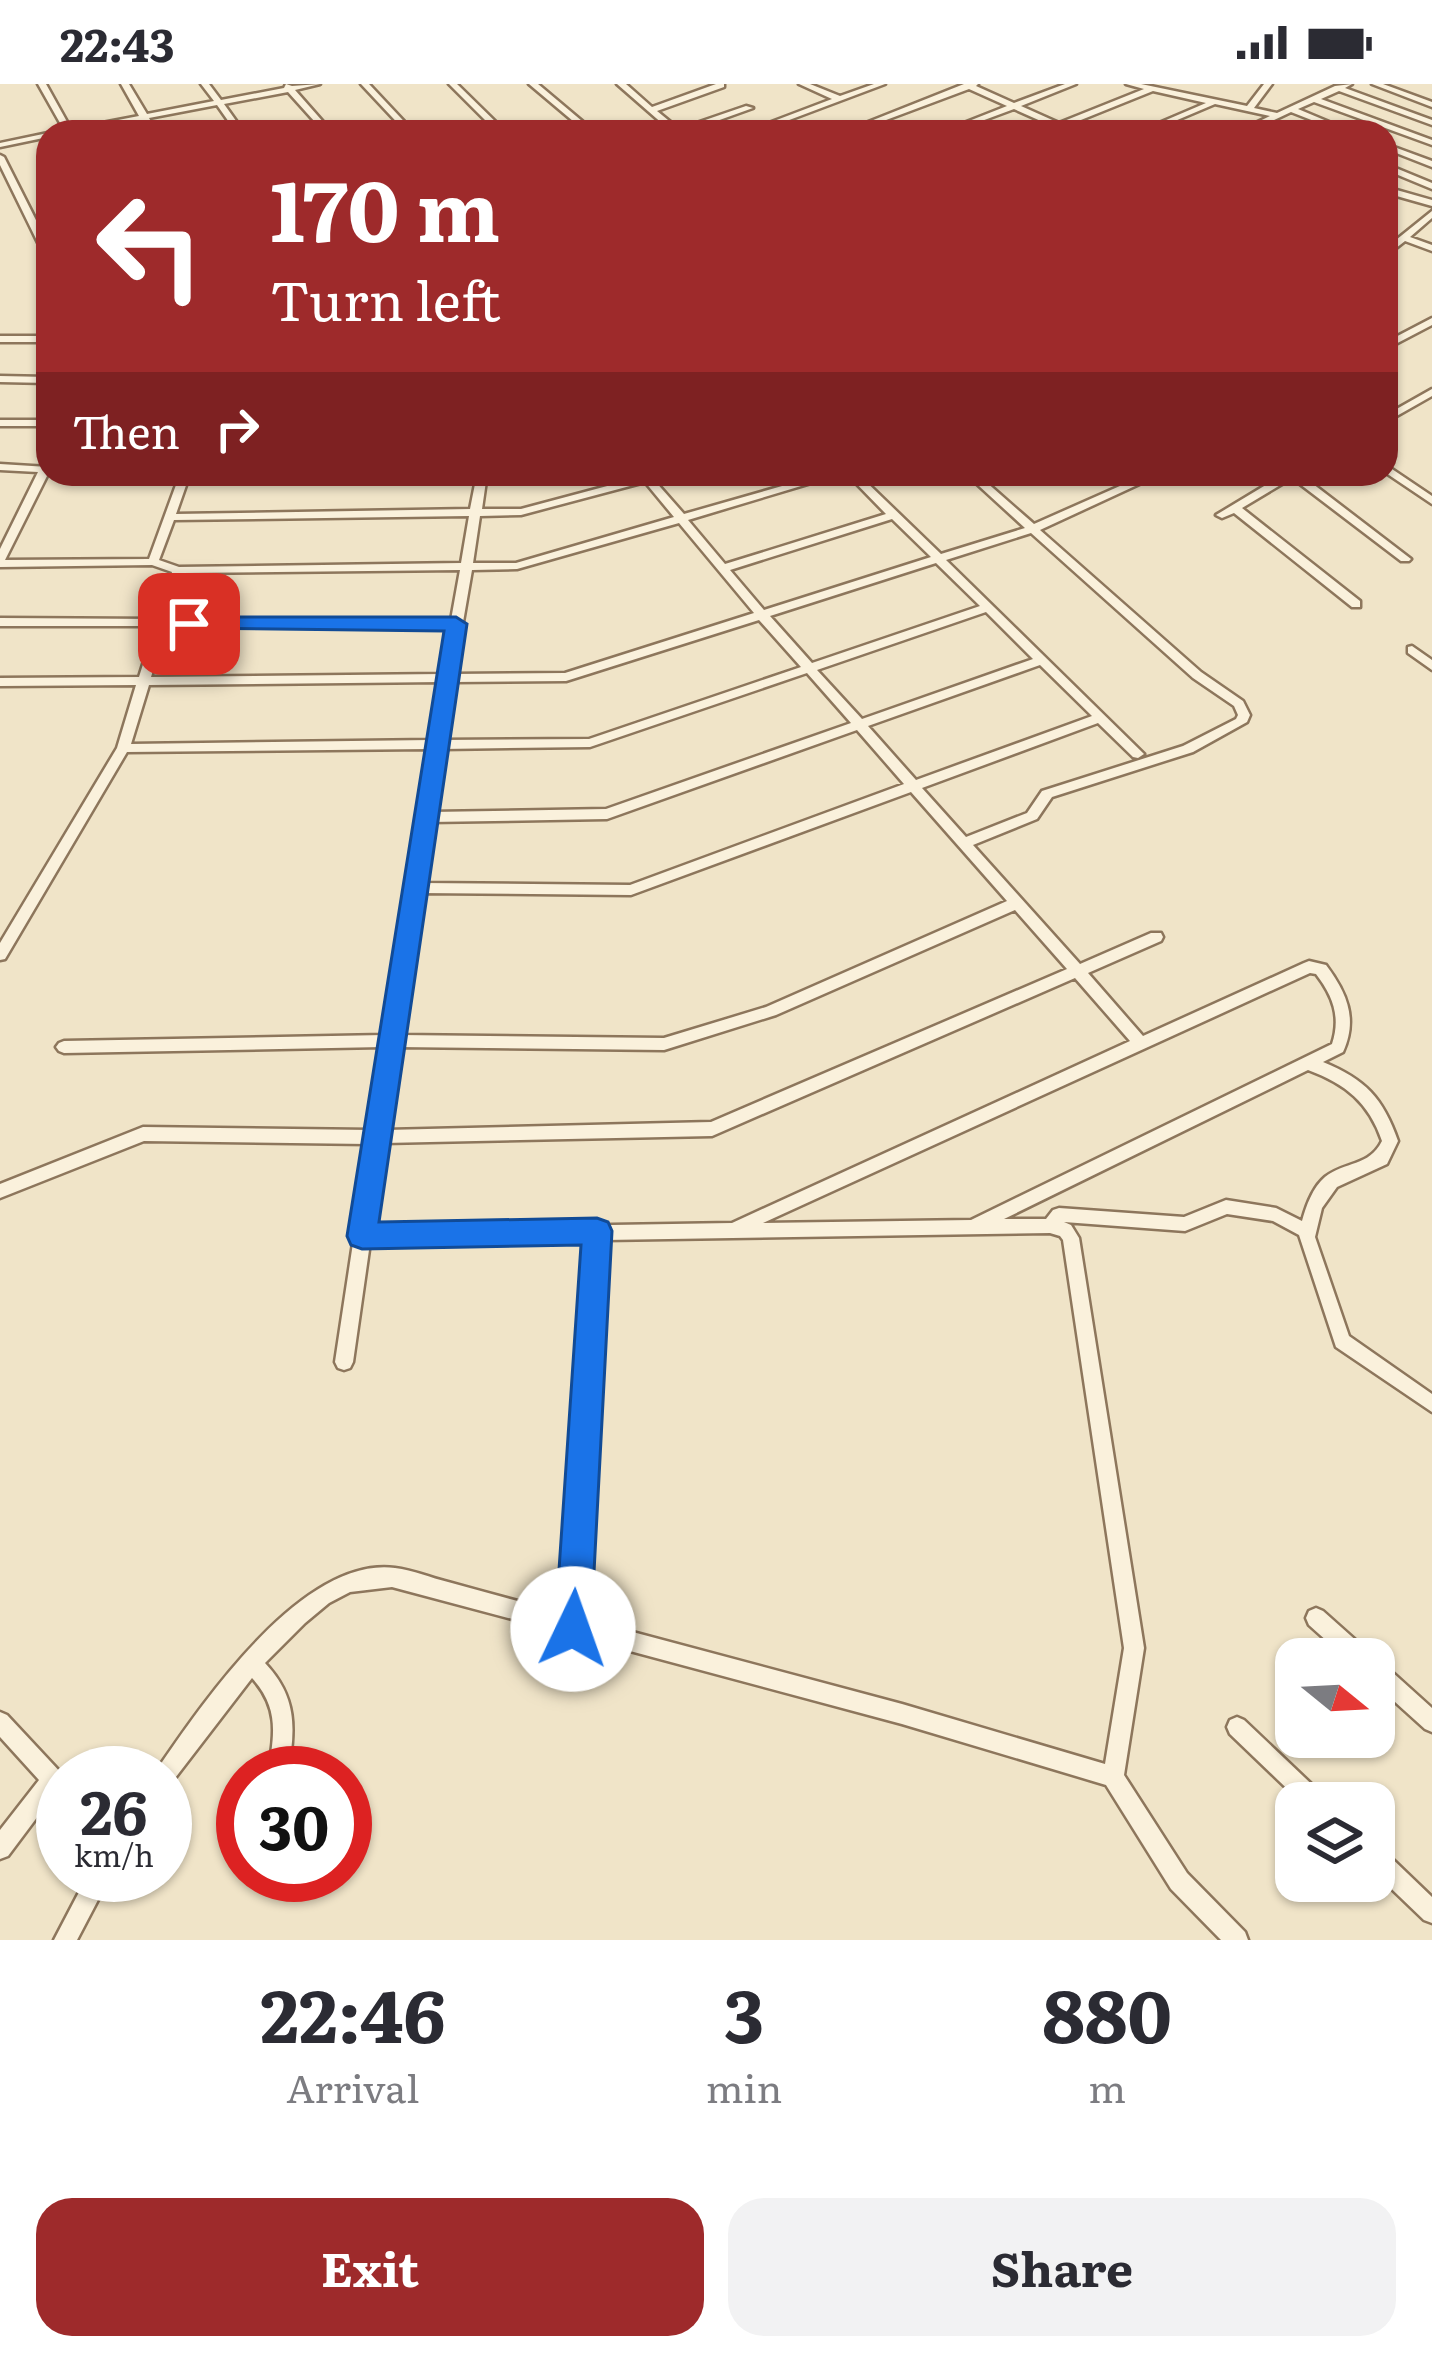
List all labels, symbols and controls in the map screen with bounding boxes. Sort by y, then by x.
text: 22:43 [60,9,175,76]
text: 170 m [270,143,500,268]
icon: left [72,168,228,324]
text: Turn left [270,257,501,338]
text: Then [72,396,180,463]
icon: right [204,396,270,462]
pin [138,573,240,675]
icon: arrive [156,591,222,657]
position arrow [510,1566,636,1692]
north arrow [1275,1638,1395,1758]
map controls [1275,1638,1395,1902]
speed limit sign: 30 [216,1746,372,1902]
text: 26 [80,1764,148,1853]
button: layers [1275,1782,1395,1902]
text: km/h [74,1832,154,1876]
text: 22:46 [260,1958,445,2065]
text: 3 [724,1958,764,2065]
text: 880 [1043,1958,1172,2065]
text: Arrival [286,2057,419,2115]
text: min [706,2057,782,2115]
text: m [1088,2057,1126,2115]
button: Exit [36,2198,704,2336]
button: Share [728,2198,1396,2336]

